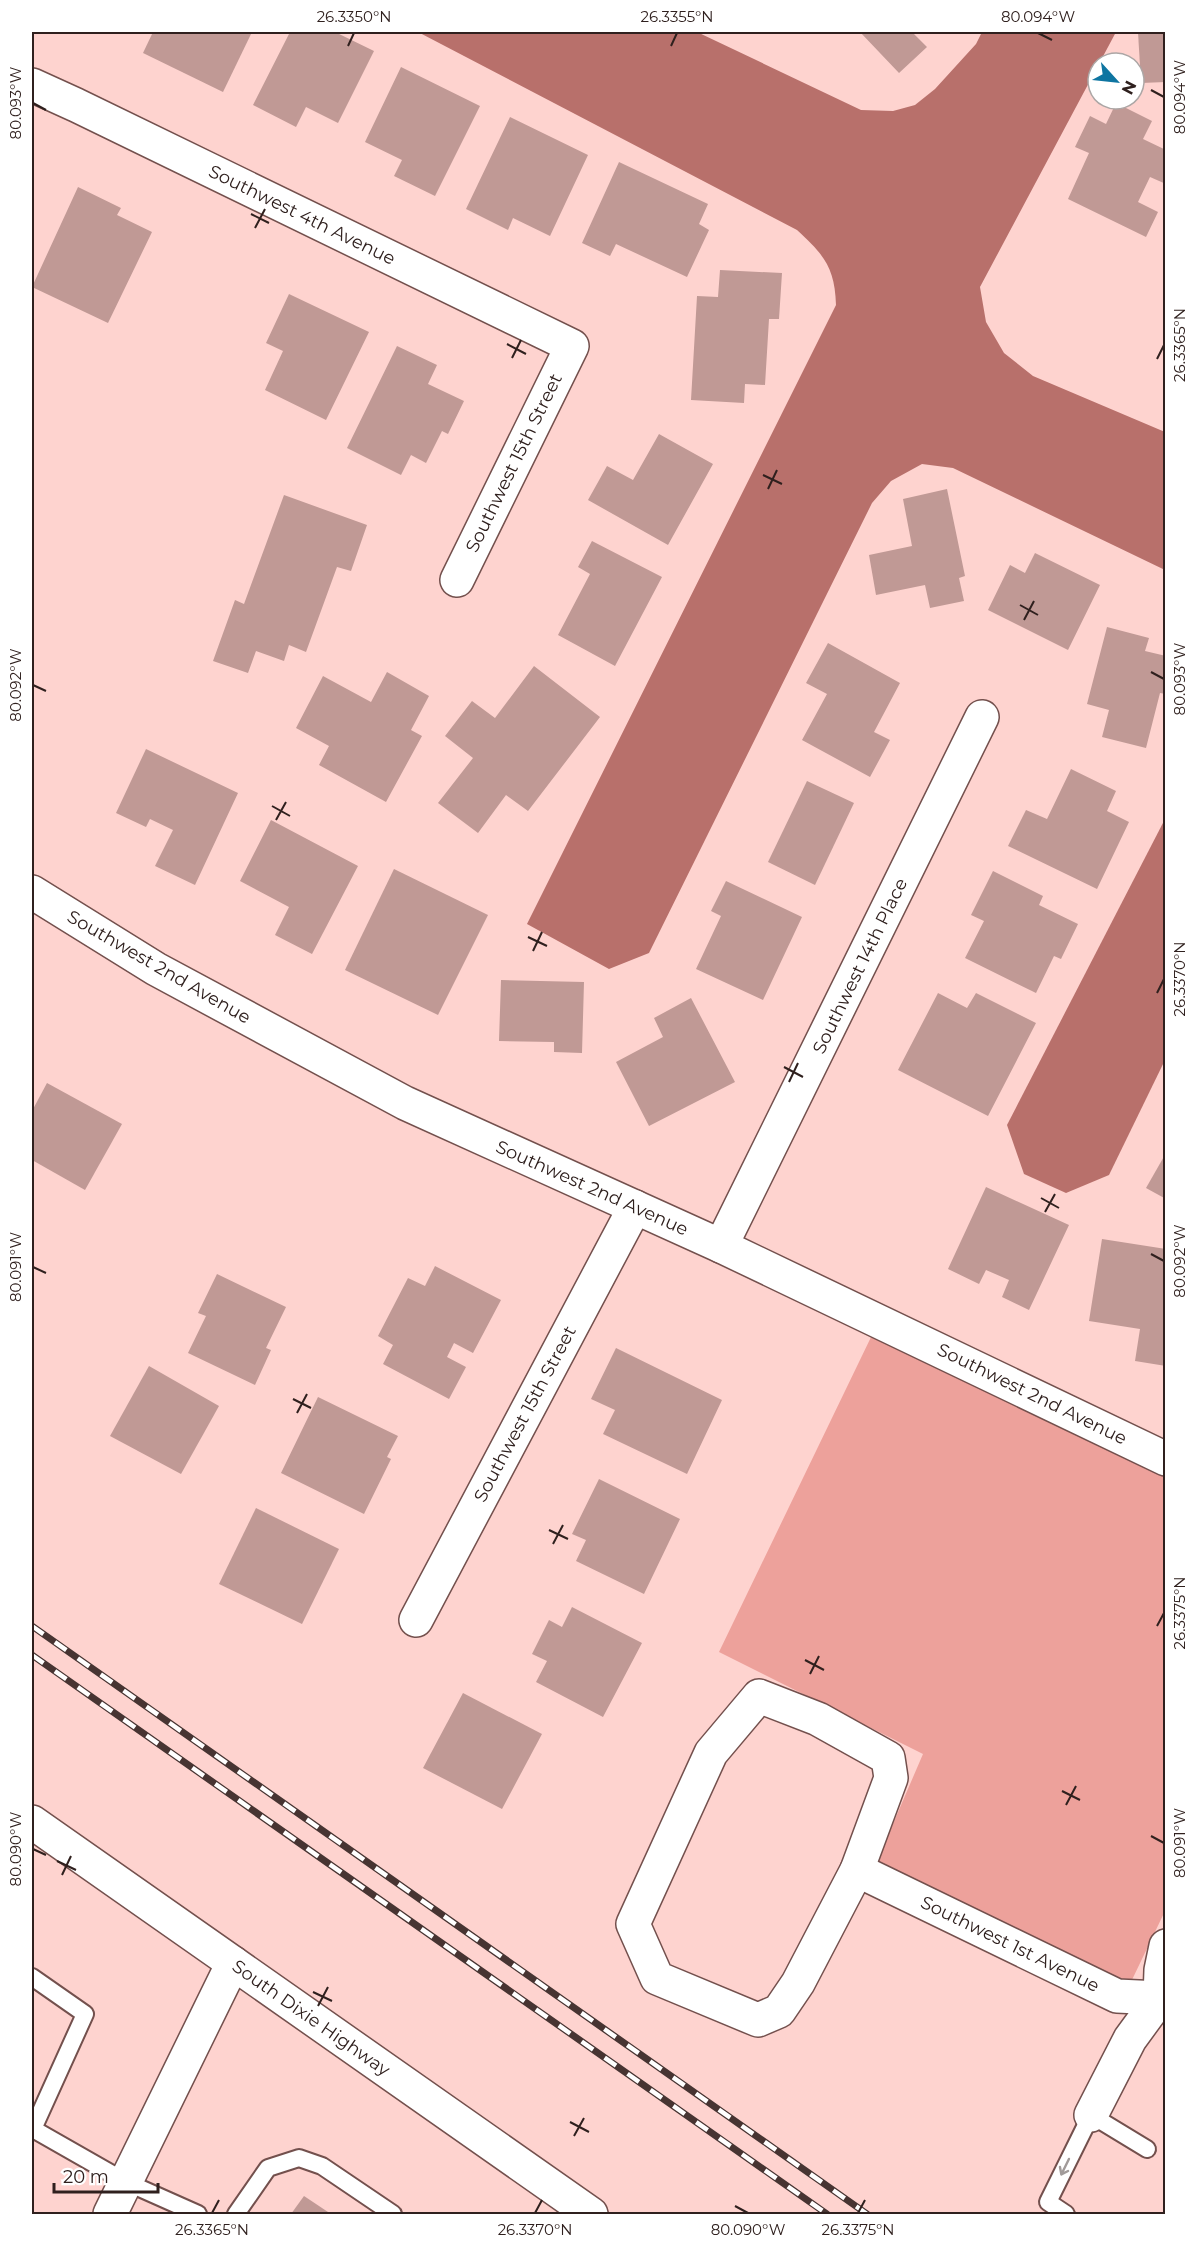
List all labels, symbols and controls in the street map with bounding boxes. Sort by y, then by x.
text: 26.3350°N [317,7,391,26]
text: 26.3355°N [641,7,713,26]
text: 80.094°W [1001,7,1075,26]
north arrow [1086,51,1146,111]
text: 80.094°W [1170,60,1189,134]
text: 80.093°W [6,66,25,139]
text: N [1118,78,1140,98]
street label: Southwest 4th Avenue [205,160,399,270]
text: 26.3365°N [1170,308,1189,382]
street label: Southwest 15th Street [461,370,567,556]
text: 80.093°W [1170,642,1189,715]
text: 80.092°W [6,648,25,722]
street label: Southwest 14th Place [808,874,912,1057]
street label: Southwest 2nd Avenue [63,905,255,1029]
text: 26.3370°N [1170,942,1189,1016]
street label: Southwest 2nd Avenue [492,1136,692,1240]
text: 80.092°W [1170,1224,1189,1298]
text: 80.091°W [6,1232,25,1302]
street label: Southwest 15th Street [469,1322,581,1506]
street label: Southwest 2nd Avenue [934,1338,1131,1450]
text: 26.3375°N [1170,1576,1189,1650]
text: 80.091°W [1170,1808,1189,1878]
text: 80.090°W [6,1811,25,1886]
street label: Southwest 1st Avenue [917,1891,1103,1997]
street label: South Dixie Highway [228,1955,394,2081]
scale bar [54,2156,158,2194]
one-way arrow [1059,2158,1070,2176]
text: 20 m [63,2166,109,2188]
text: 26.3365°N [175,2220,249,2239]
text: 26.3370°N [498,2220,572,2239]
text: 80.090°W [711,2220,786,2239]
text: 26.3375°N [821,2220,895,2239]

